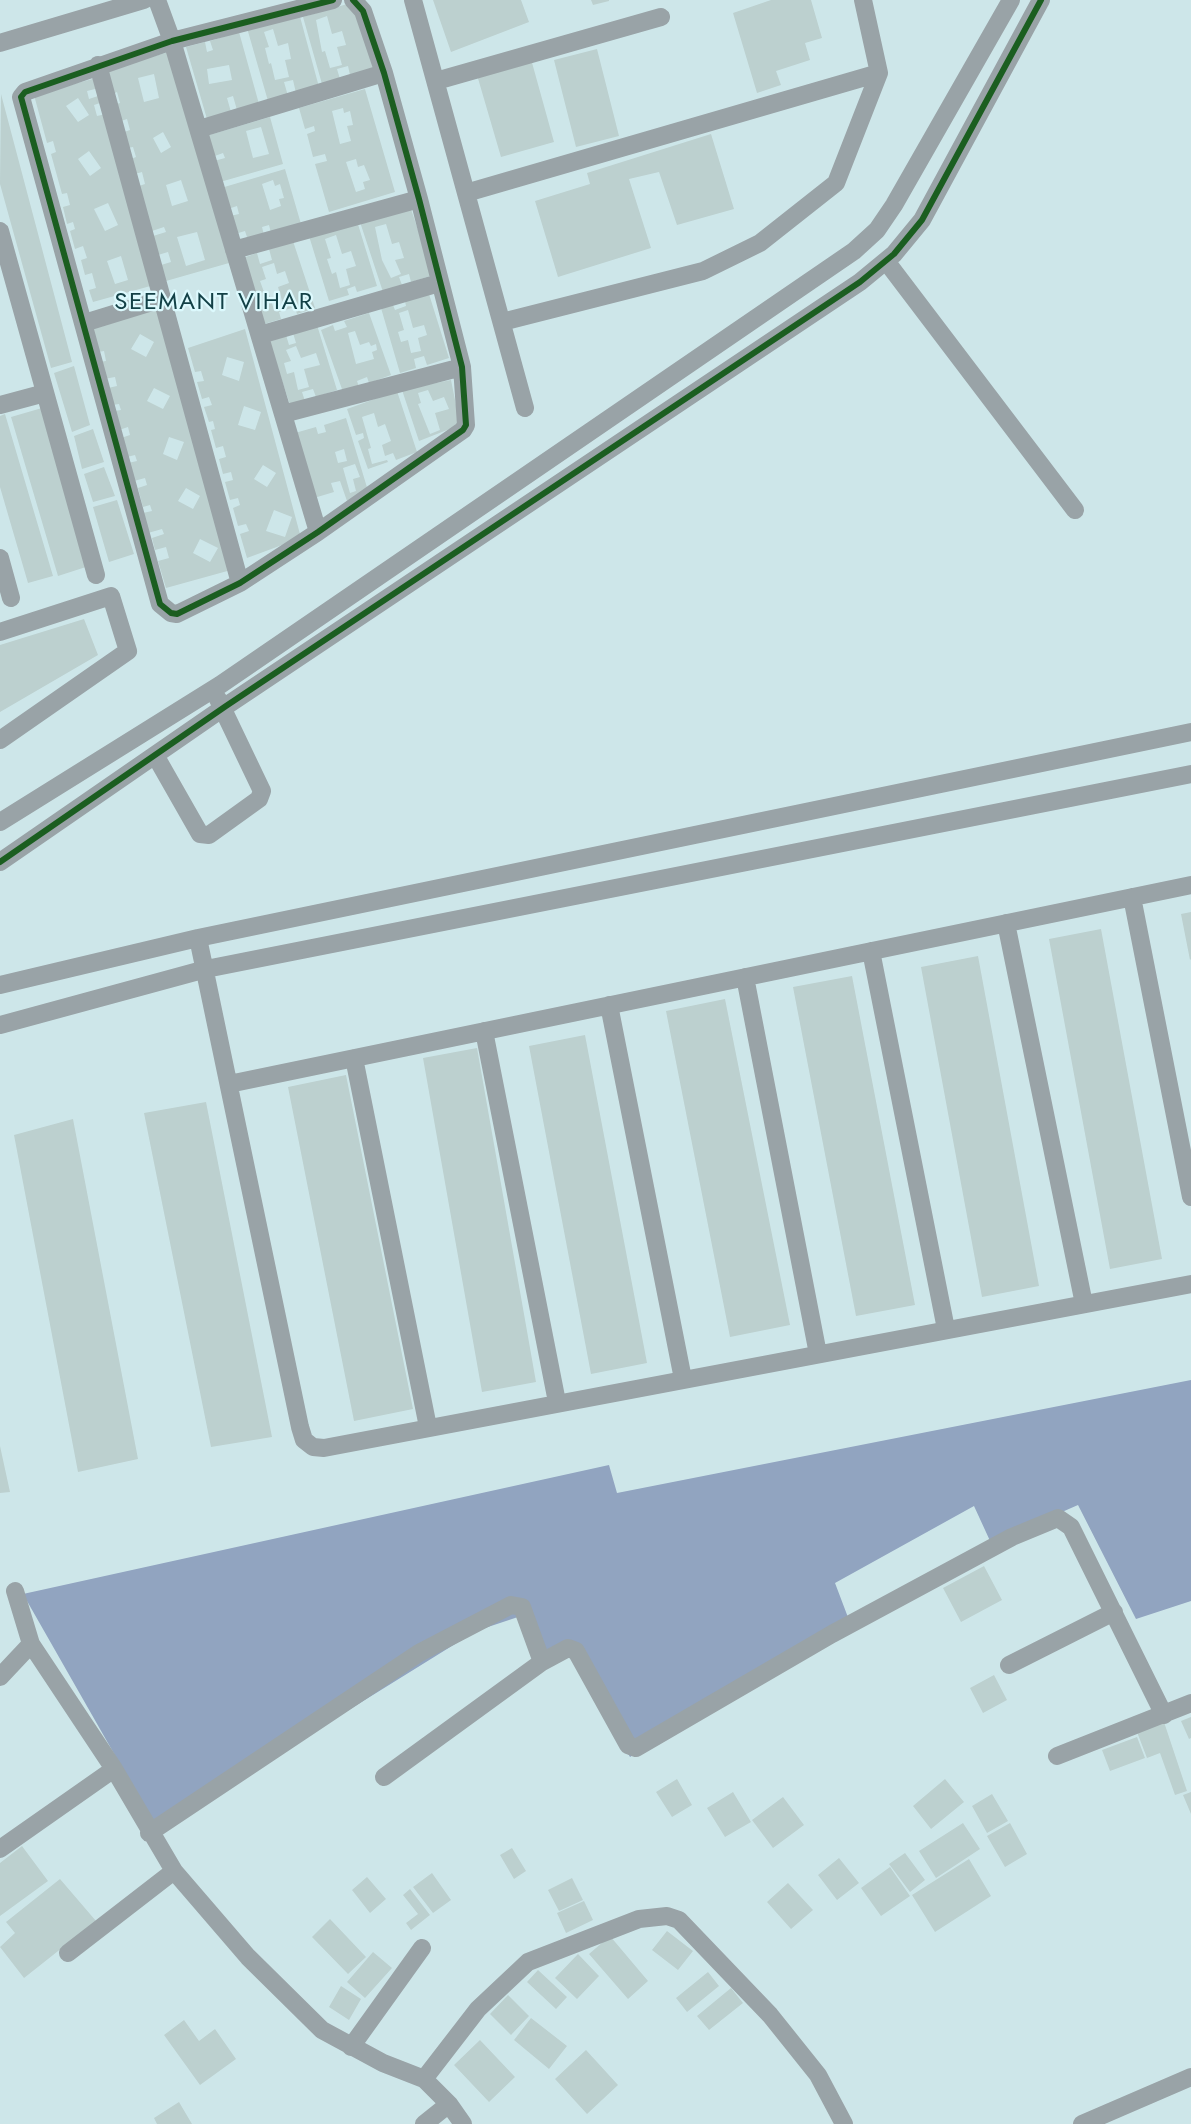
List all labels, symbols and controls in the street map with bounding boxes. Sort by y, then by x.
district label: SEEMANT VIHAR [114,289,314,317]

